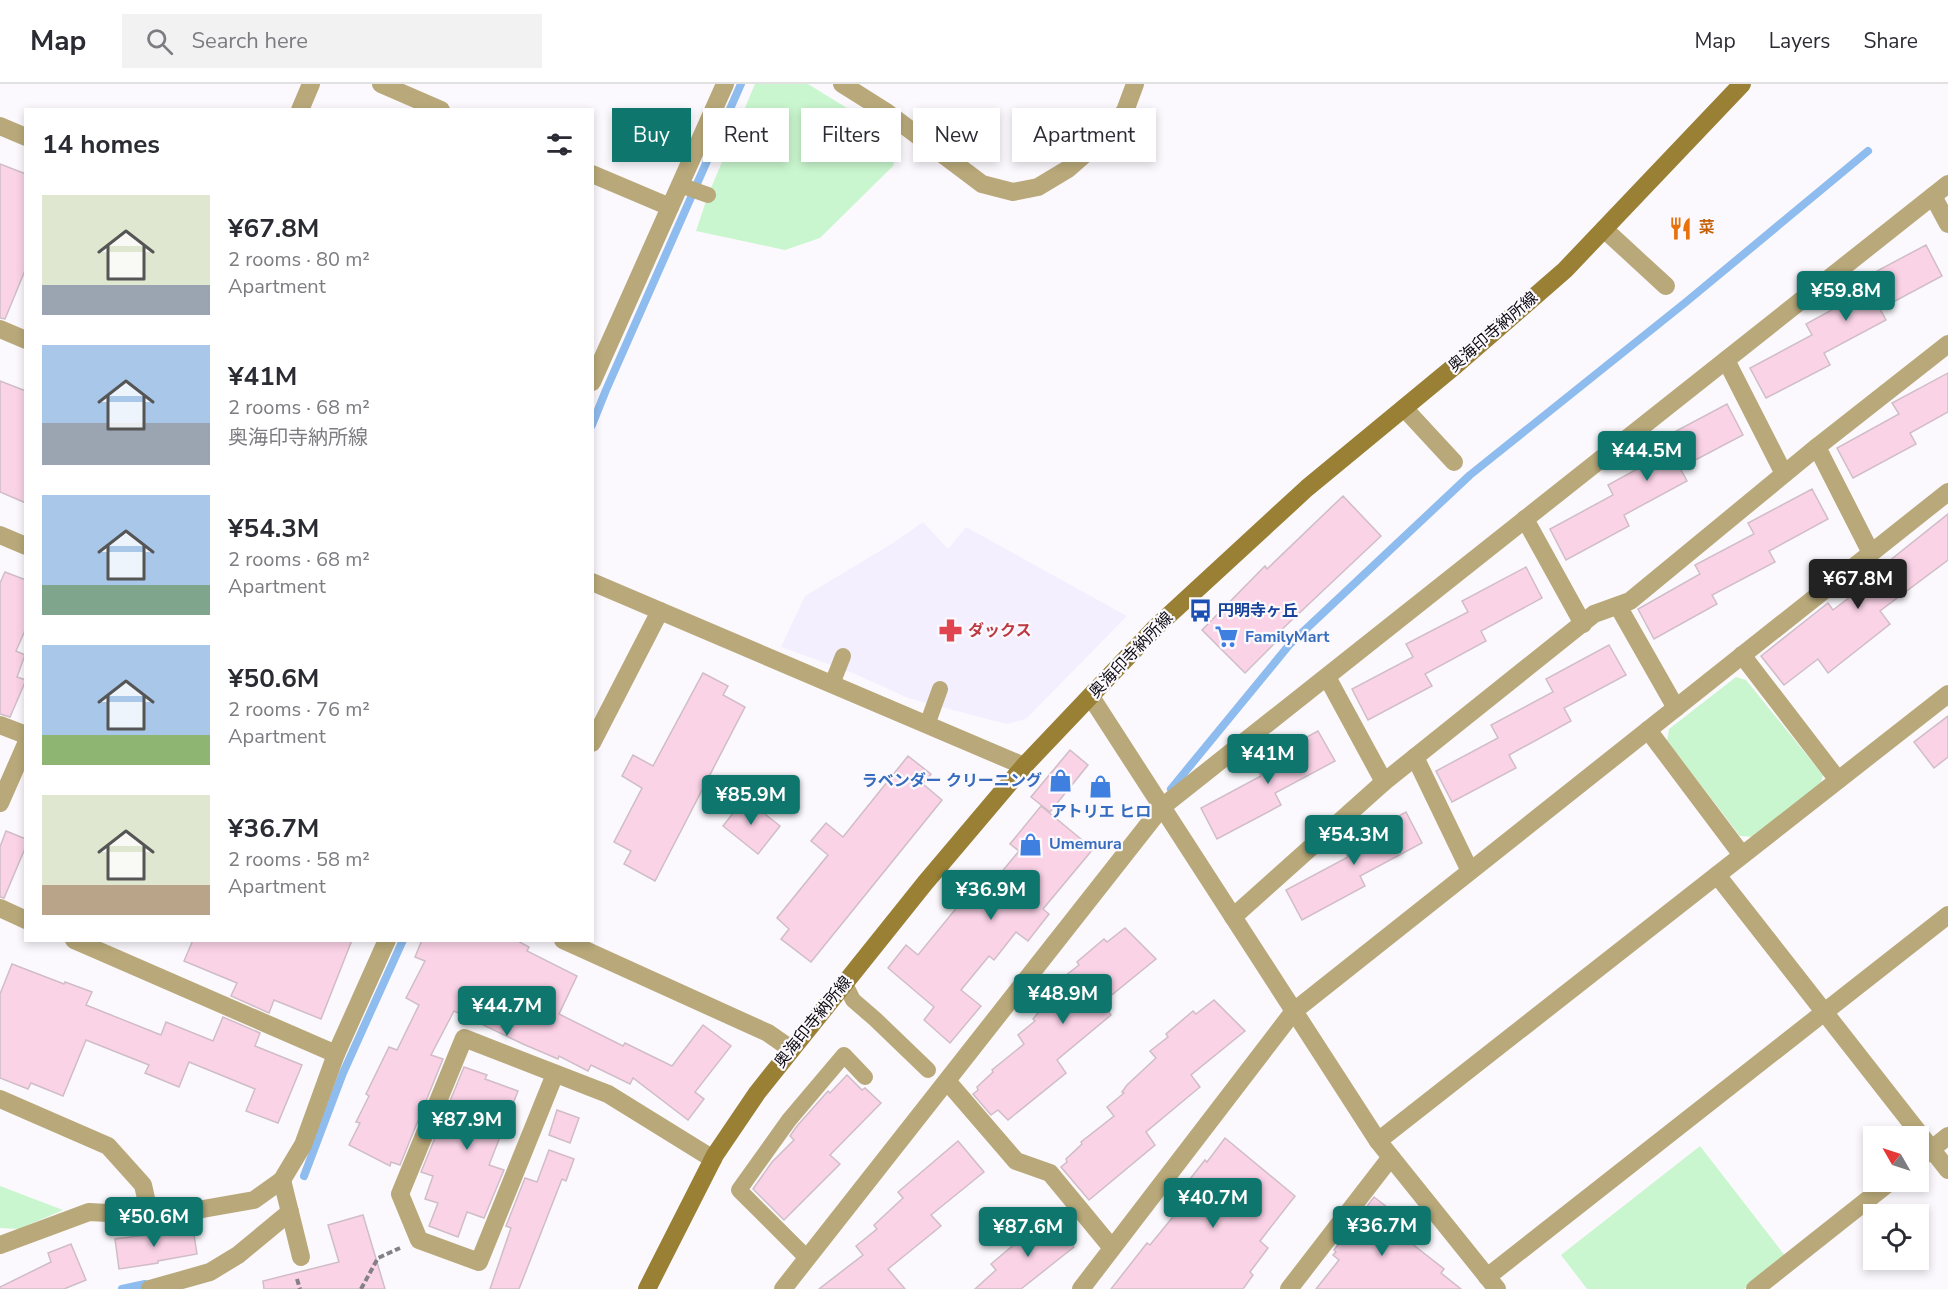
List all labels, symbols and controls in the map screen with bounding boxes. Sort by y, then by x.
search box [122,14,542,68]
text: Map [30,22,86,60]
icon: search [143,25,176,58]
text: Search here [191,26,308,56]
text: Map [1694,27,1736,55]
text: Layers [1769,27,1830,55]
text: Share [1863,27,1918,55]
chip: Buy [612,108,691,162]
chip: Rent [703,108,789,162]
chip: Filters [801,108,901,162]
chip: New [913,108,1000,162]
chip: Apartment [1012,108,1156,162]
text: 14 homes [42,127,160,162]
icon: filters [543,128,576,161]
text: ¥67.8M [228,211,319,246]
restaurant icon: 菜 [1668,215,1694,241]
place label: 菜 [1699,217,1715,239]
icon: home [90,219,162,291]
text: 2 rooms · 80 m² [228,246,370,273]
pin: ¥59.8M [1797,271,1895,322]
text: Apartment [228,273,326,300]
text: ¥59.8M [1811,277,1881,304]
street label: 奥海印寺納所線 [1444,287,1542,377]
text: ¥41M [228,359,297,394]
icon: home [90,369,162,441]
text: 2 rooms · 68 m² [228,394,370,421]
text: 奥海印寺納所線 [228,424,368,451]
pin: ¥44.5M [1598,431,1696,482]
text: ¥44.5M [1612,437,1682,464]
text: ¥54.3M [228,511,319,546]
icon: home [90,519,162,591]
text: 2 rooms · 68 m² [228,546,370,573]
pin: ¥67.8M [1809,559,1907,610]
text: ¥67.8M [1823,565,1893,592]
text: Apartment [228,573,326,600]
bus stop icon: 円明寺ヶ丘 [1187,598,1213,624]
place label: 円明寺ヶ丘 [1218,600,1298,622]
street label: 奥海印寺納所線 [1084,607,1178,703]
pharmacy icon: ダックス [937,618,963,644]
place label: ダックス [968,620,1032,642]
supermarket icon: FamilyMart [1214,624,1240,650]
place label: FamilyMart [1245,626,1330,648]
text: ¥50.6M [228,661,319,696]
icon: home [90,669,162,741]
text: 2 rooms · 76 m² [228,696,370,723]
text: Apartment [228,723,326,750]
pin: ¥41M [1232,734,1304,785]
text: ¥41M [1241,740,1295,767]
shop icon: ラベンダー クリーニング [1047,768,1073,794]
place label: ラベンダー クリーニング [862,770,1042,792]
shop icon: アトリエ ヒロ [1088,774,1114,800]
pin: ¥85.9M [702,775,800,826]
text: ¥85.9M [716,781,786,808]
place label: アトリエ ヒロ [1051,801,1151,823]
text: ¥36.7M [228,811,319,846]
pin: ¥54.3M [1305,815,1403,866]
icon: home [90,819,162,891]
text: ¥54.3M [1319,821,1389,848]
shop icon: Umemura [1018,831,1044,857]
place label: Umemura [1049,833,1122,855]
text: 2 rooms · 58 m² [228,846,370,873]
pin: ¥36.9M [942,870,1040,921]
text: Apartment [228,873,326,900]
text: ¥36.9M [956,876,1026,903]
street label: 奥海印寺納所線 [769,972,857,1072]
pin: ¥48.9M [1014,974,1112,1025]
text: ¥48.9M [1028,980,1098,1007]
pin: ¥44.7M [458,986,556,1037]
text: ¥44.7M [472,992,542,1019]
pin: ¥87.9M [418,1100,516,1151]
text: ¥87.9M [432,1106,502,1133]
north arrow [1863,1126,1929,1192]
map controls [1863,1126,1929,1270]
pin: ¥40.7M [1164,1178,1262,1229]
text: ¥40.7M [1178,1184,1248,1211]
pin: ¥50.6M [105,1197,203,1248]
text: ¥50.6M [119,1203,189,1230]
button: locate [1863,1204,1929,1270]
pin: ¥36.7M [1333,1206,1431,1257]
pin: ¥87.6M [979,1207,1077,1258]
text: ¥36.7M [1347,1212,1417,1239]
text: ¥87.6M [993,1213,1063,1240]

